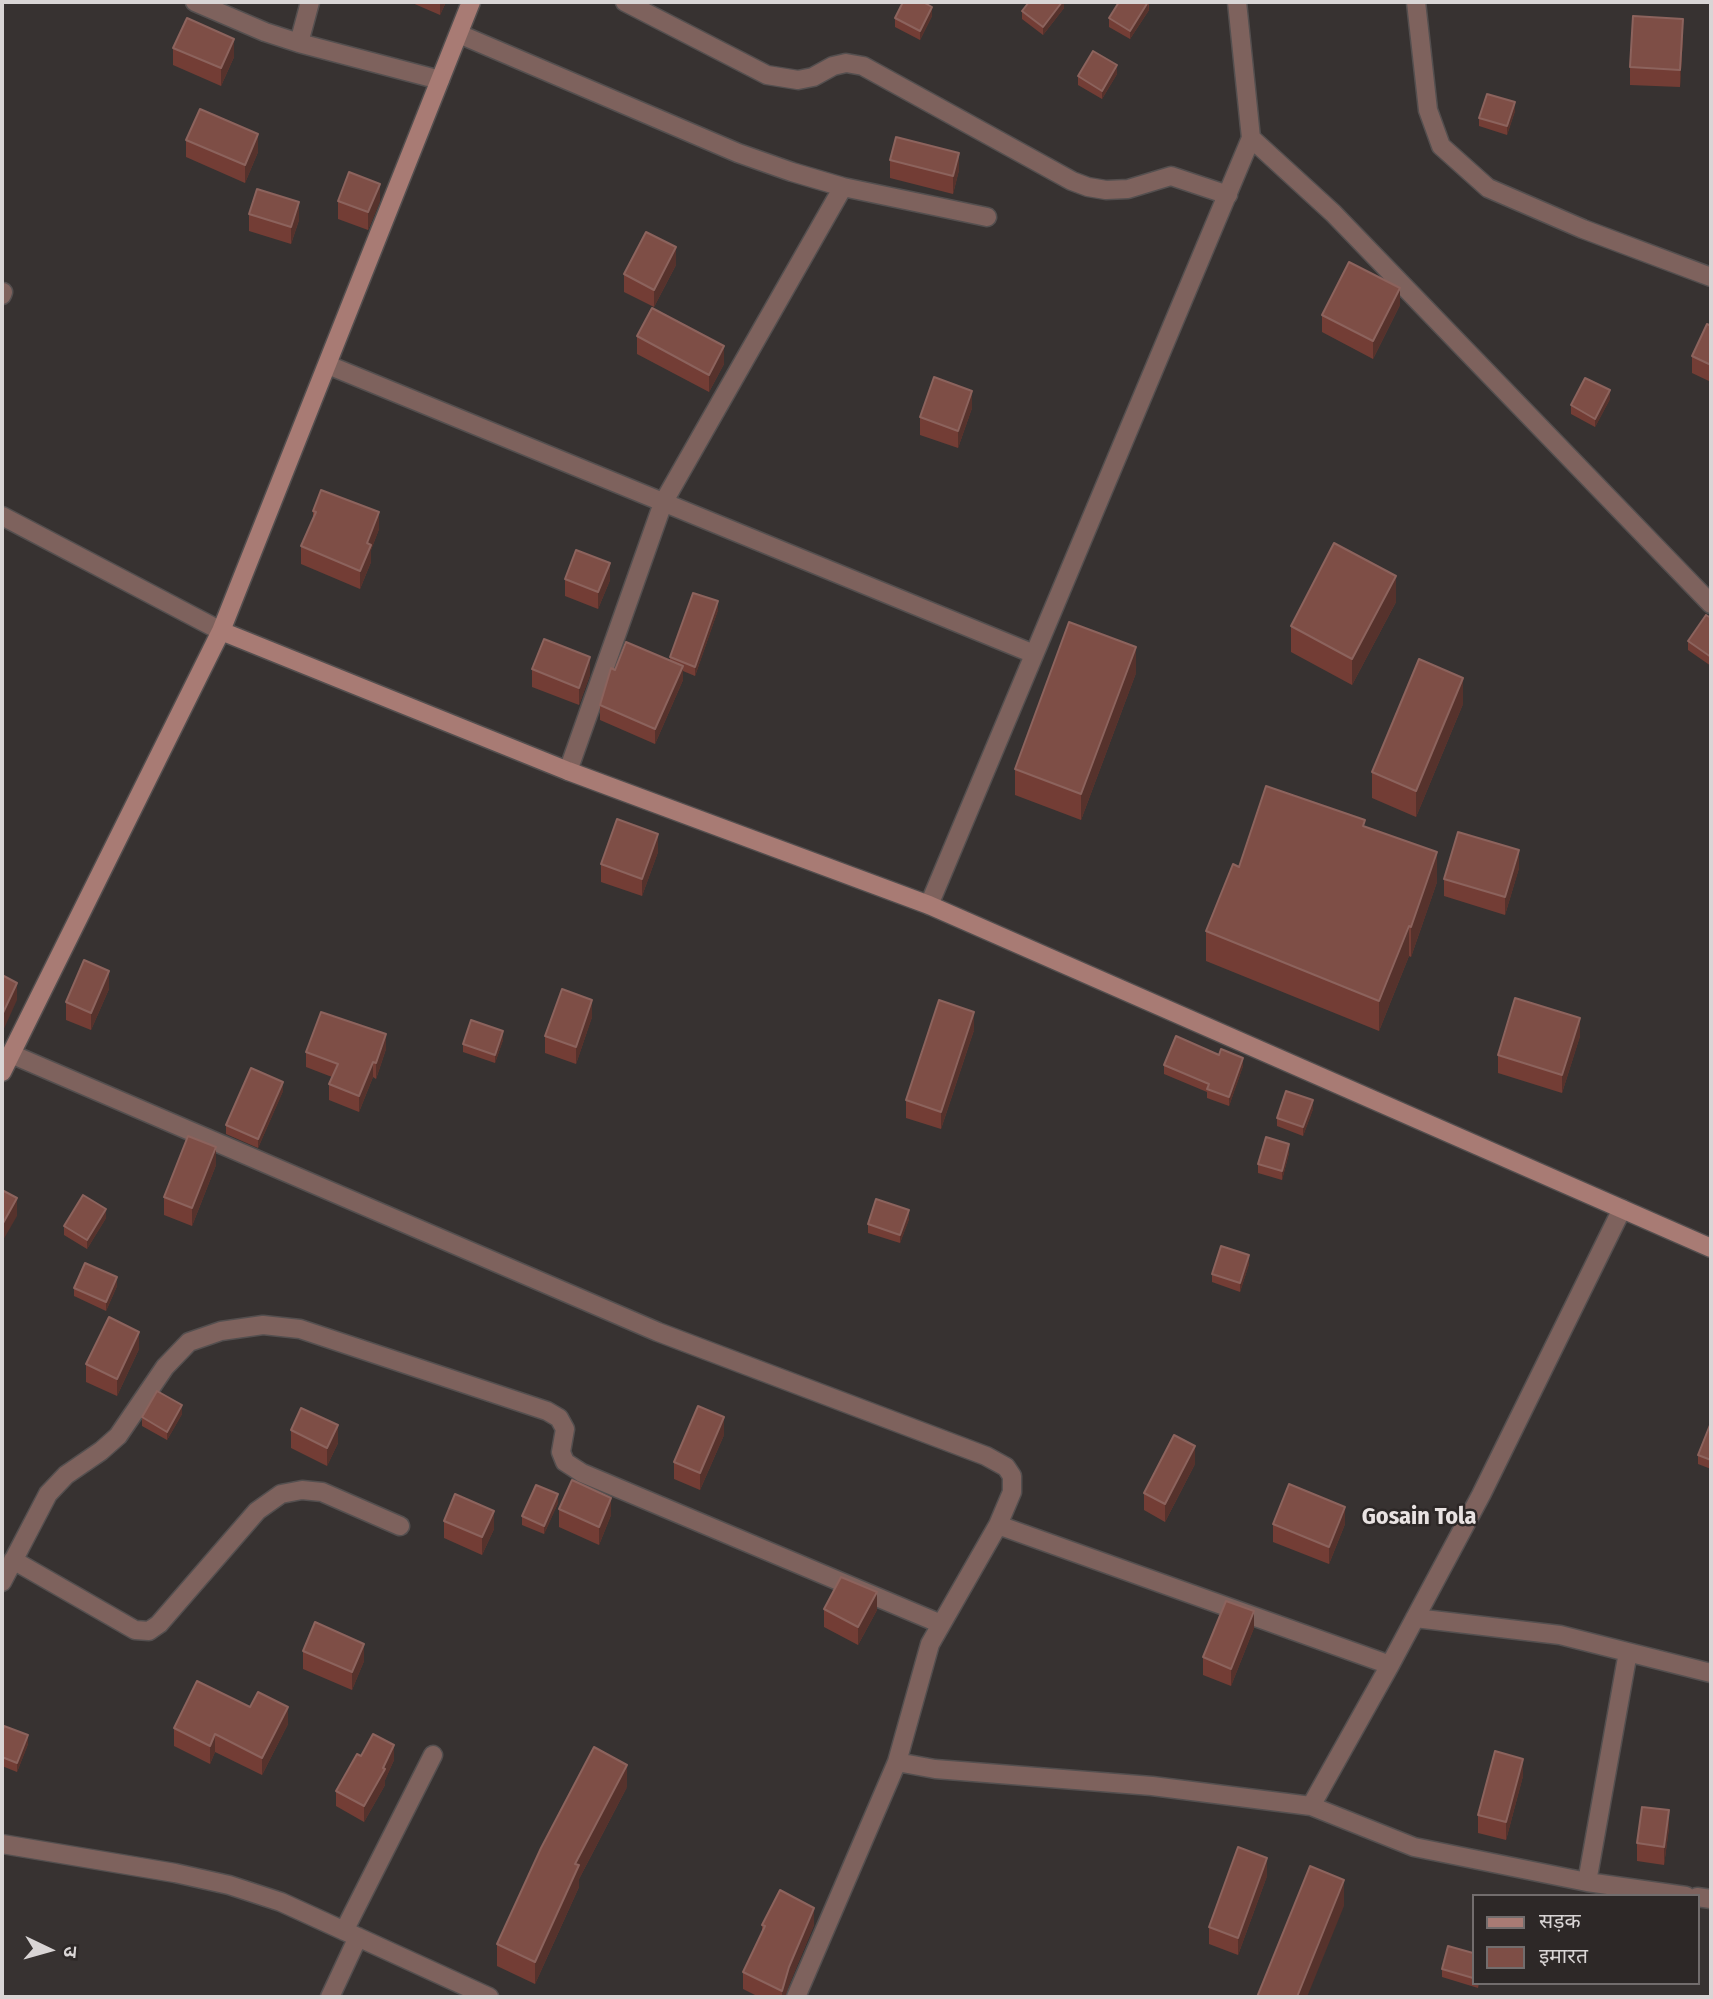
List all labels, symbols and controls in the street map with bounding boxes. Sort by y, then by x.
district label: Gosain Tola [1362,1503,1476,1531]
legend [1472,1894,1699,1985]
text: सड़क [1539,1908,1581,1934]
north arrow [14,1915,84,1985]
text: इमारत [1539,1943,1588,1969]
text: उ [58,1945,82,1958]

